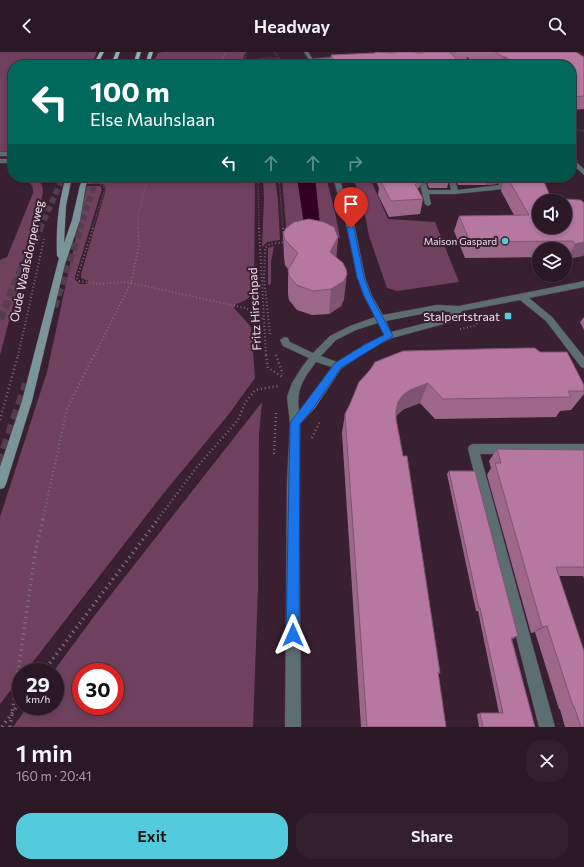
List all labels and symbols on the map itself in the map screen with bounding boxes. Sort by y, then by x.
pin [334,187,368,228]
street label: Oude Waalsdorperweg [6,198,46,323]
place label: Maison Gaspard [424,235,497,247]
marker: Maison Gaspard [500,236,510,246]
street label: Fritz Hirschpad [245,267,263,351]
place label: Stalpertstraat [423,309,500,323]
marker: Stalpertstraat [503,311,513,321]
position arrow [272,614,314,656]
speed limit sign: 30 [72,663,124,715]

